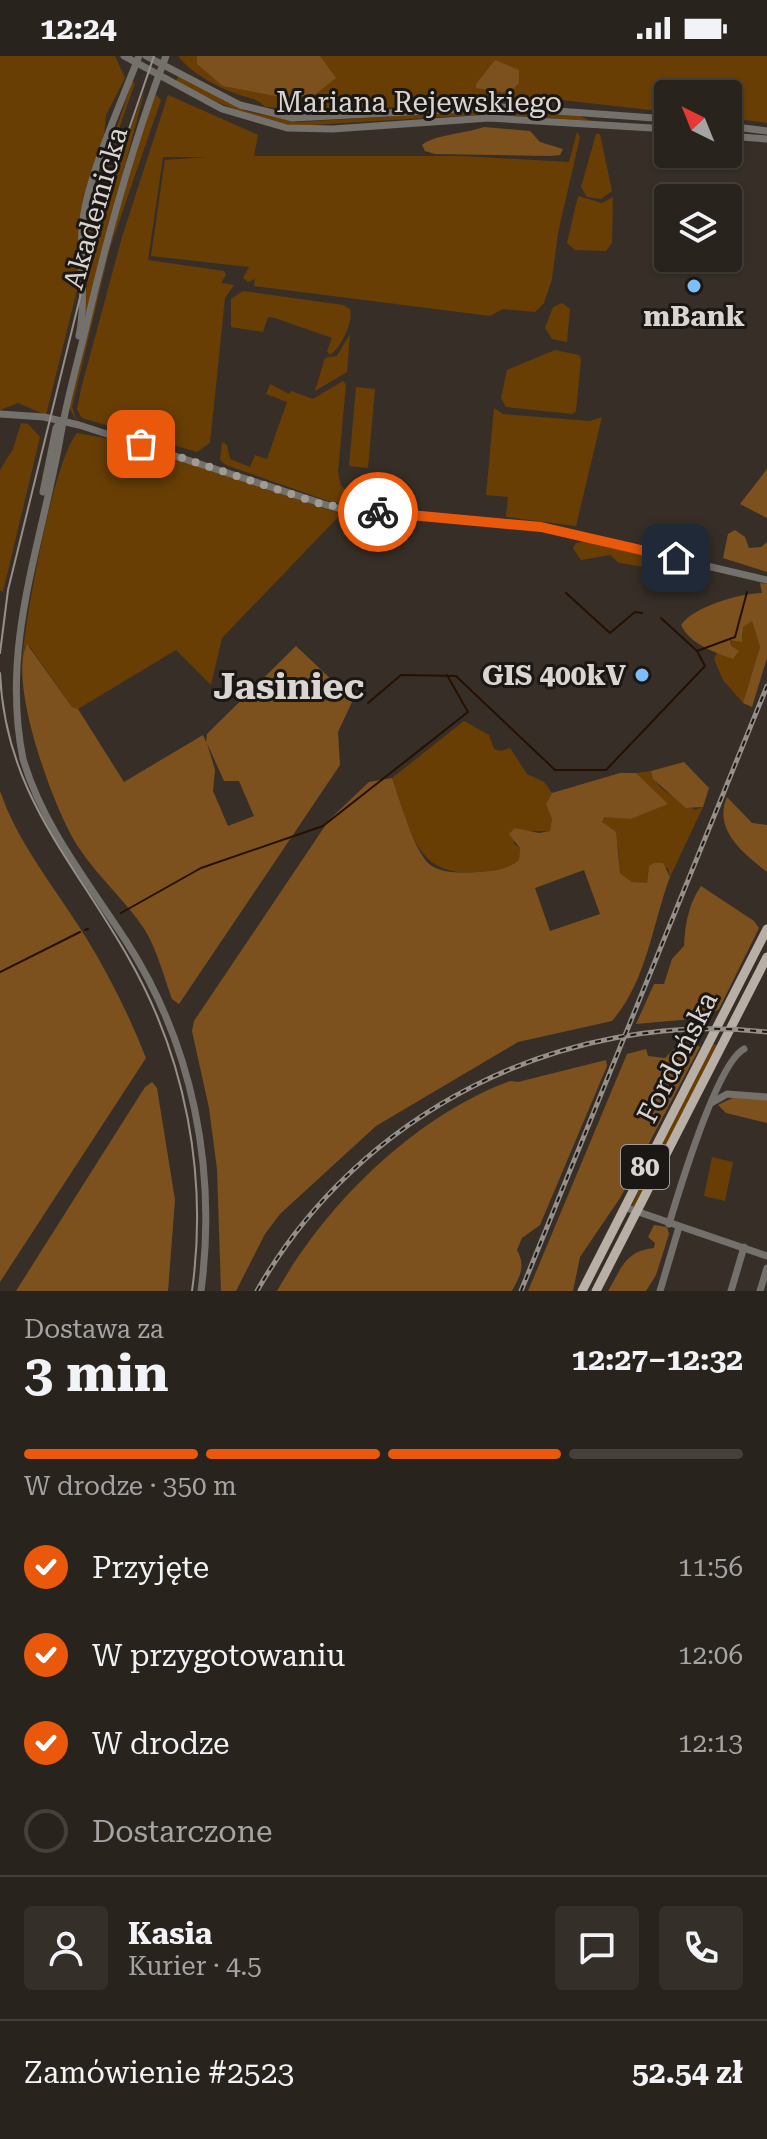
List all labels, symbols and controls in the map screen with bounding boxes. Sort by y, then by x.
text: 12:24 [40,11,117,46]
north arrow [654,80,742,168]
map controls [654,80,742,272]
street label: Mariana Rejewskiego [276,86,562,119]
street label: Akademicka [57,123,134,293]
button: layers [654,184,742,272]
marker: mBank [685,277,703,295]
place label: mBank [643,300,745,333]
pin [107,410,175,478]
icon: bag [119,422,163,466]
courier [338,472,418,552]
icon: bike [356,490,400,534]
pin [642,524,710,592]
icon: home [654,536,698,580]
place label: GIS 400kV [482,659,626,692]
district label: Jasiniec [214,666,364,708]
marker: GIS 400kV [633,666,651,684]
street label: Fordońska [630,986,724,1128]
road number: 80 [621,1145,669,1189]
text: Dostawa za [24,1314,164,1344]
text: 12:27–12:32 [571,1342,743,1377]
text: 3 min [24,1343,169,1404]
text: W drodze · 350 m [24,1471,237,1501]
icon: check [24,1545,68,1589]
text: Przyjęte [92,1550,209,1585]
text: 11:56 [678,1552,743,1582]
icon: check [24,1633,68,1677]
text: W przygotowaniu [92,1638,345,1673]
text: 12:06 [678,1640,743,1670]
icon: check [24,1721,68,1765]
text: W drodze [92,1726,229,1761]
text: 12:13 [678,1728,743,1758]
text: Dostarczone [92,1814,272,1849]
button: person [24,1906,108,1990]
button: chat [555,1906,639,1990]
button: phone [659,1906,743,1990]
text: Kasia [128,1916,212,1951]
text: Kurier · 4.5 [128,1951,262,1981]
text: Zamówienie #2523 [24,2055,294,2090]
text: 52.54 zł [632,2055,743,2090]

